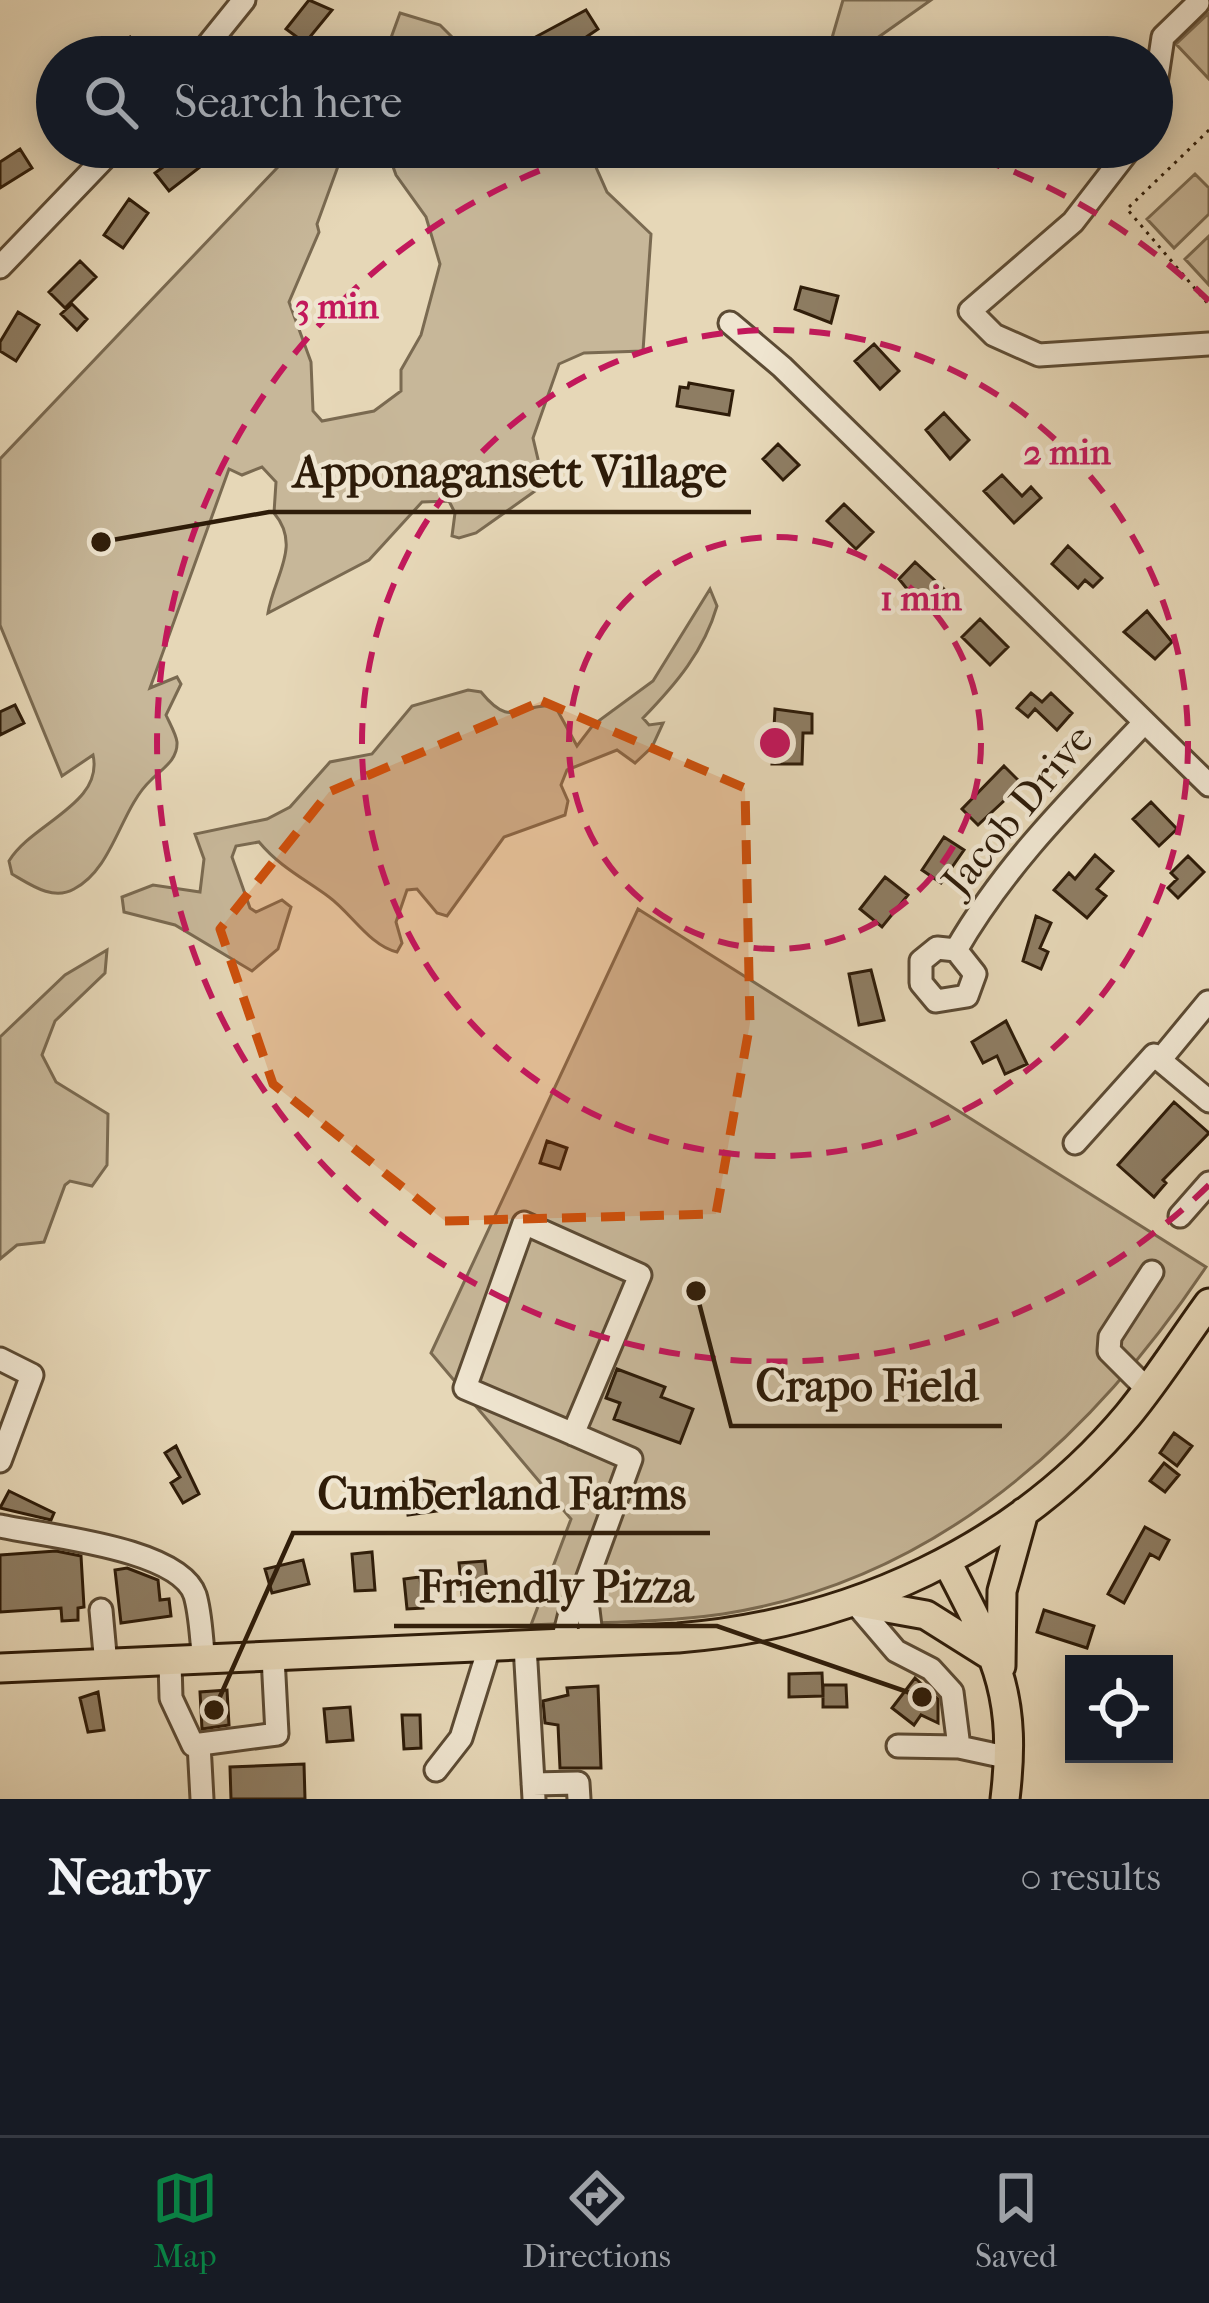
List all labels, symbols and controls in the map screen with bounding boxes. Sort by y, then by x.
search box [36,36,1173,168]
icon: search [78,69,144,135]
text: Search here [174,76,402,129]
text: 3 min [295,285,380,327]
callout: Apponagansett Village [269,431,751,512]
text: 2 min [1023,431,1112,473]
text: Apponagansett Village [290,446,727,499]
text: 1 min [880,577,963,619]
street label: Jacob Drive [931,715,1103,908]
centre of rings [754,722,796,764]
callout: Crapo Field [731,1345,1002,1426]
text: Crapo Field [756,1360,980,1413]
callout: Cumberland Farms [293,1452,710,1533]
text: Cumberland Farms [318,1468,686,1521]
callout: Friendly Pizza [394,1545,717,1626]
text: Friendly Pizza [418,1561,695,1614]
map controls [1065,1655,1173,1763]
button: locate [1065,1655,1173,1763]
text: Nearby [48,1847,209,1907]
text: 0 results [1020,1854,1161,1900]
tab: Map [152,2165,218,2276]
tab: Directions [522,2165,671,2276]
tab: Saved [975,2165,1057,2276]

